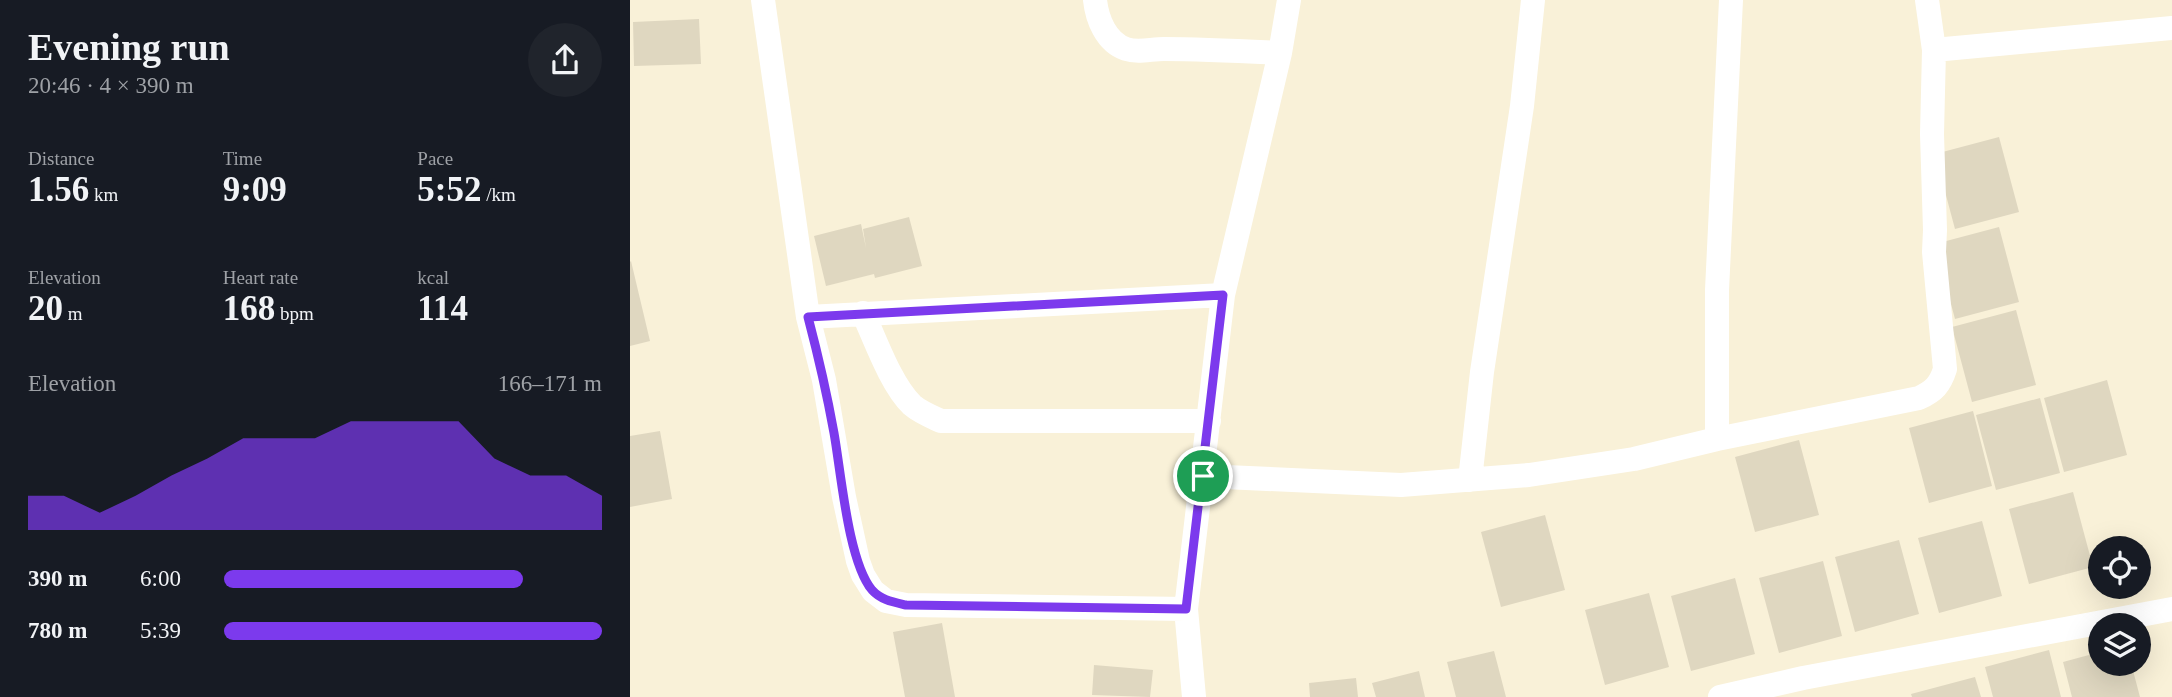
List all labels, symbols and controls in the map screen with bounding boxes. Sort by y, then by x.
button: share [528,23,602,97]
text: Evening run [28,26,230,68]
text: 20:46 · 4 × 390 m [28,73,194,98]
text: Distance [28,148,94,169]
text: Time [223,148,262,169]
text: Pace [417,148,453,169]
text: 1.56 [28,170,89,209]
text: 9:09 [223,170,287,209]
text: 5:52 [417,170,481,209]
text: km [89,184,118,205]
text: /km [481,184,516,205]
text: Elevation [28,267,101,288]
text: Heart rate [223,267,298,288]
text: kcal [417,267,449,288]
text: 20 [28,289,63,328]
text: 168 [223,289,275,328]
text: 114 [417,289,468,328]
text: m [63,303,83,324]
text: bpm [275,303,314,324]
text: Elevation [28,371,116,396]
text: 166–171 m [498,371,602,396]
pin [1173,446,1233,506]
icon: arrive [1184,457,1222,495]
map controls [2088,536,2151,676]
button: locate [2088,536,2151,599]
text: 390 m [28,566,87,591]
text: 6:00 [140,566,181,591]
button: layers [2088,613,2151,676]
text: 780 m [28,618,87,643]
text: 5:39 [140,618,181,643]

